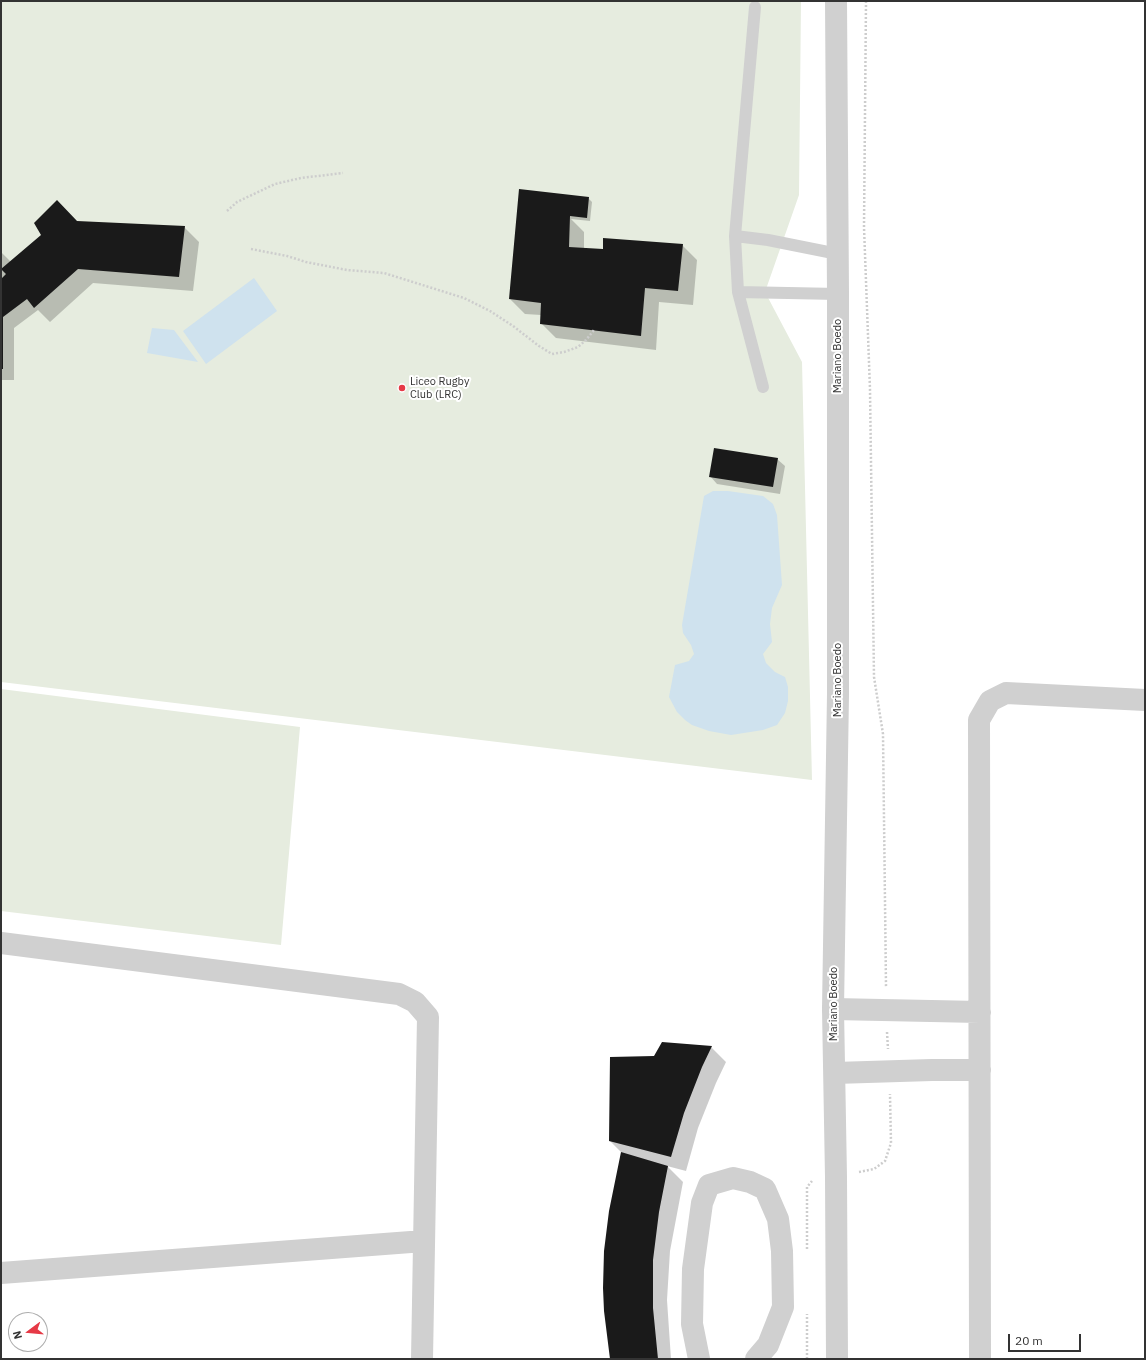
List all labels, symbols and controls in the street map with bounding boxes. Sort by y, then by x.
street label: Mariano Boedo [831,319,845,393]
place label: Liceo Rugby Club (LRC) [410,375,469,401]
marker: Liceo Rugby Club (LRC) [397,383,407,393]
street label: Mariano Boedo [831,643,845,717]
street label: Mariano Boedo [827,967,841,1041]
north arrow [8,1312,48,1352]
scale bar [1010,1326,1083,1352]
text: N [10,1329,25,1341]
text: 20 m [1015,1333,1043,1348]

